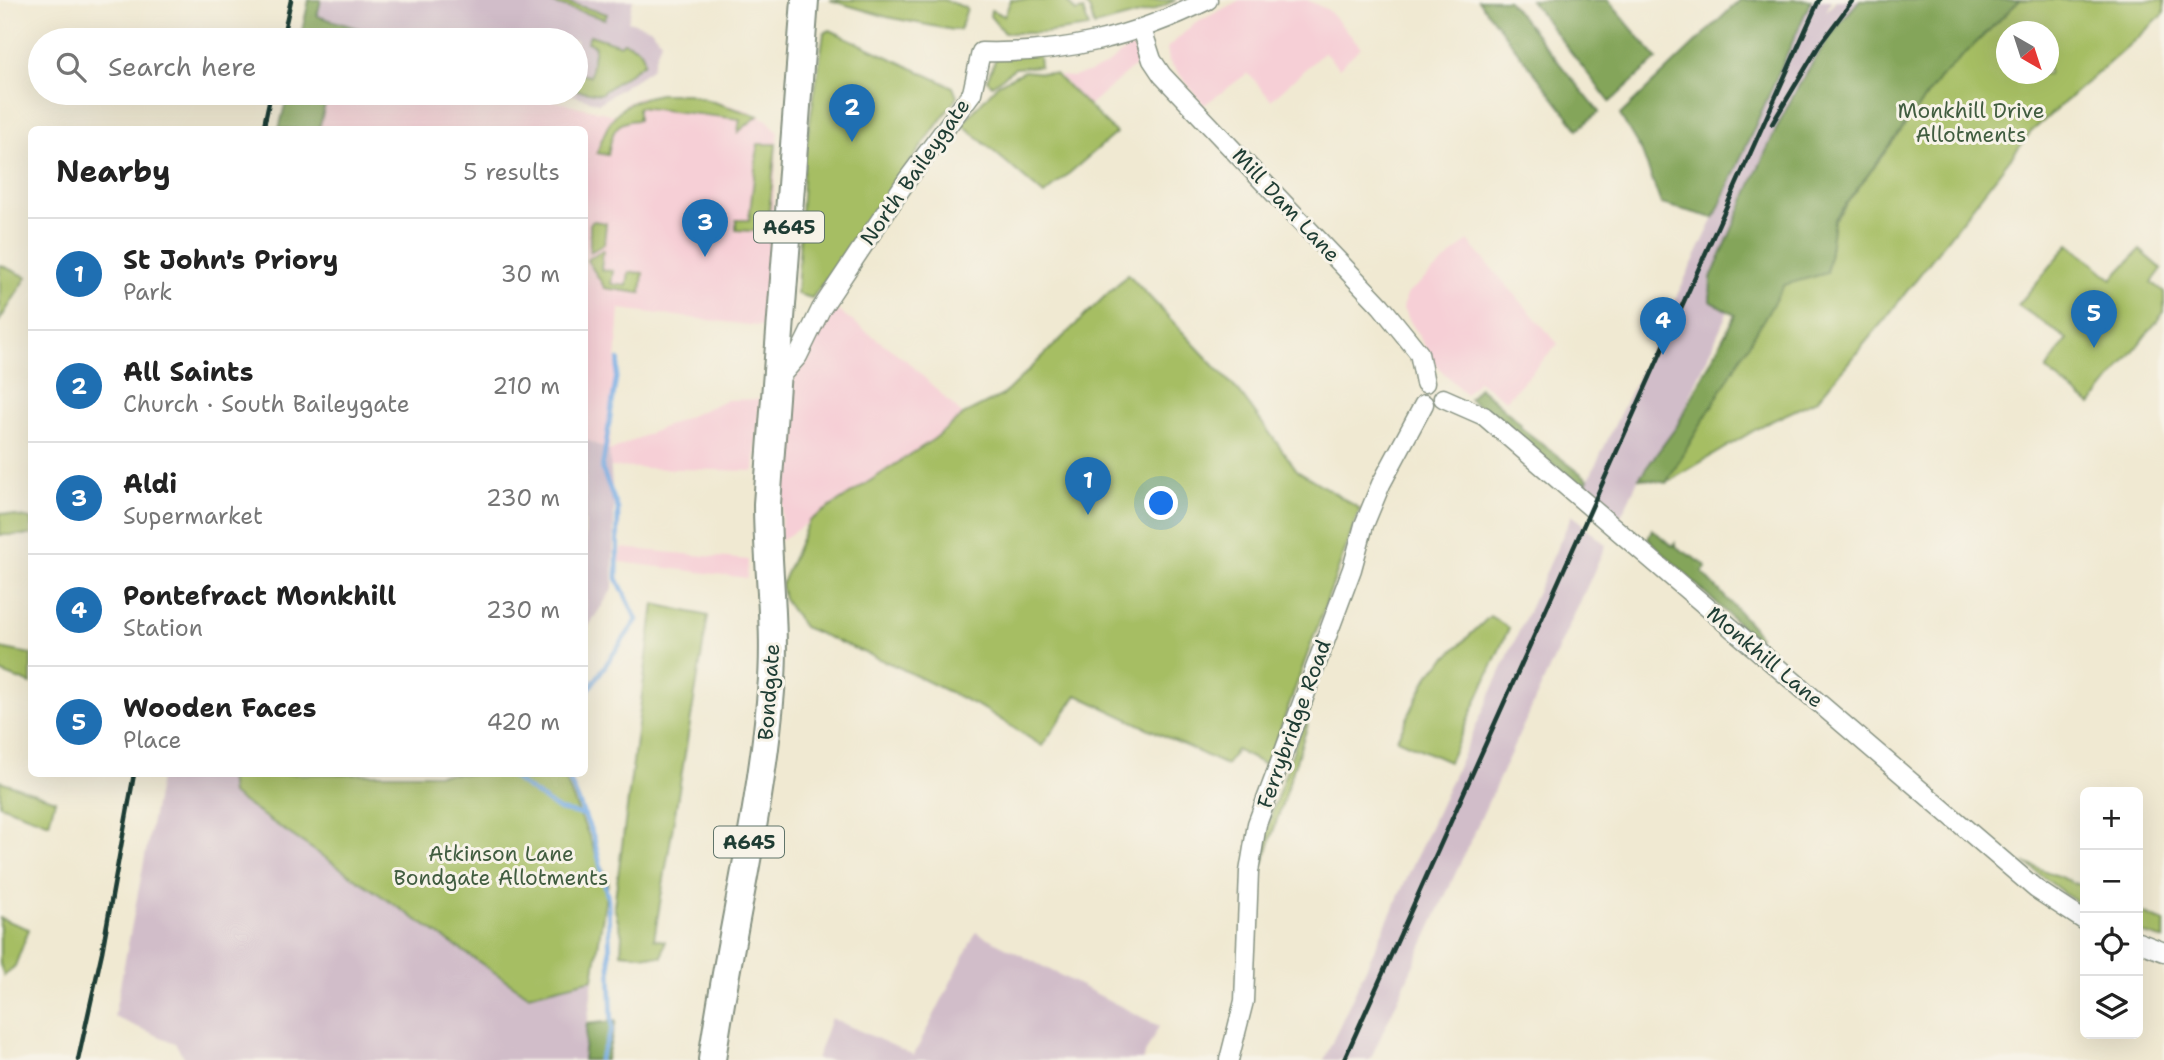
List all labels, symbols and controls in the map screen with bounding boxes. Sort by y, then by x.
north arrow [1996,21,2059,84]
search box [28,28,588,105]
icon: search [52,48,90,86]
text: Search here [108,49,257,84]
pin: 2 [829,84,875,142]
street label: North Baileygate [854,93,976,251]
park label: Monkhill Drive Allotments [1897,97,2045,149]
street label: Mill Dam Lane [1226,142,1346,268]
text: Nearby [56,151,171,192]
text: 5 results [463,157,560,187]
pin: 3 [682,199,728,257]
road number: A645 [754,212,824,243]
text: St John's Priory [123,242,338,277]
text: 1 [74,259,84,289]
text: 30 m [501,259,560,289]
text: Park [123,277,172,307]
pin: 5 [2071,290,2117,348]
pin: 4 [1640,297,1686,355]
text: All Saints [123,354,253,389]
text: 2 [71,371,87,401]
text: 210 m [492,371,560,401]
text: Church · South Baileygate [123,389,410,419]
pin: 1 [1065,457,1111,515]
text: Aldi [123,466,177,501]
text: 3 [71,483,87,513]
text: 230 m [486,483,560,513]
your location [1144,486,1178,520]
text: Supermarket [123,501,263,531]
text: Pontefract Monkhill [123,578,396,613]
text: 4 [71,595,87,625]
text: 230 m [486,595,560,625]
street label: Monkhill Lane [1701,600,1829,714]
text: Station [123,613,203,643]
street label: Ferrybridge Road [1250,636,1338,812]
street label: Bondgate [752,643,786,741]
text: Wooden Faces [123,690,316,725]
text: 5 [72,707,86,737]
text: 420 m [486,707,560,737]
text: Place [123,725,182,755]
map controls [2080,787,2143,1039]
button: + [2080,787,2143,850]
road number: A645 [714,827,784,858]
park label: Atkinson Lane Bondgate Allotments [394,840,608,892]
button: − [2080,850,2143,913]
button: locate [2080,913,2143,976]
button: layers [2080,976,2143,1039]

